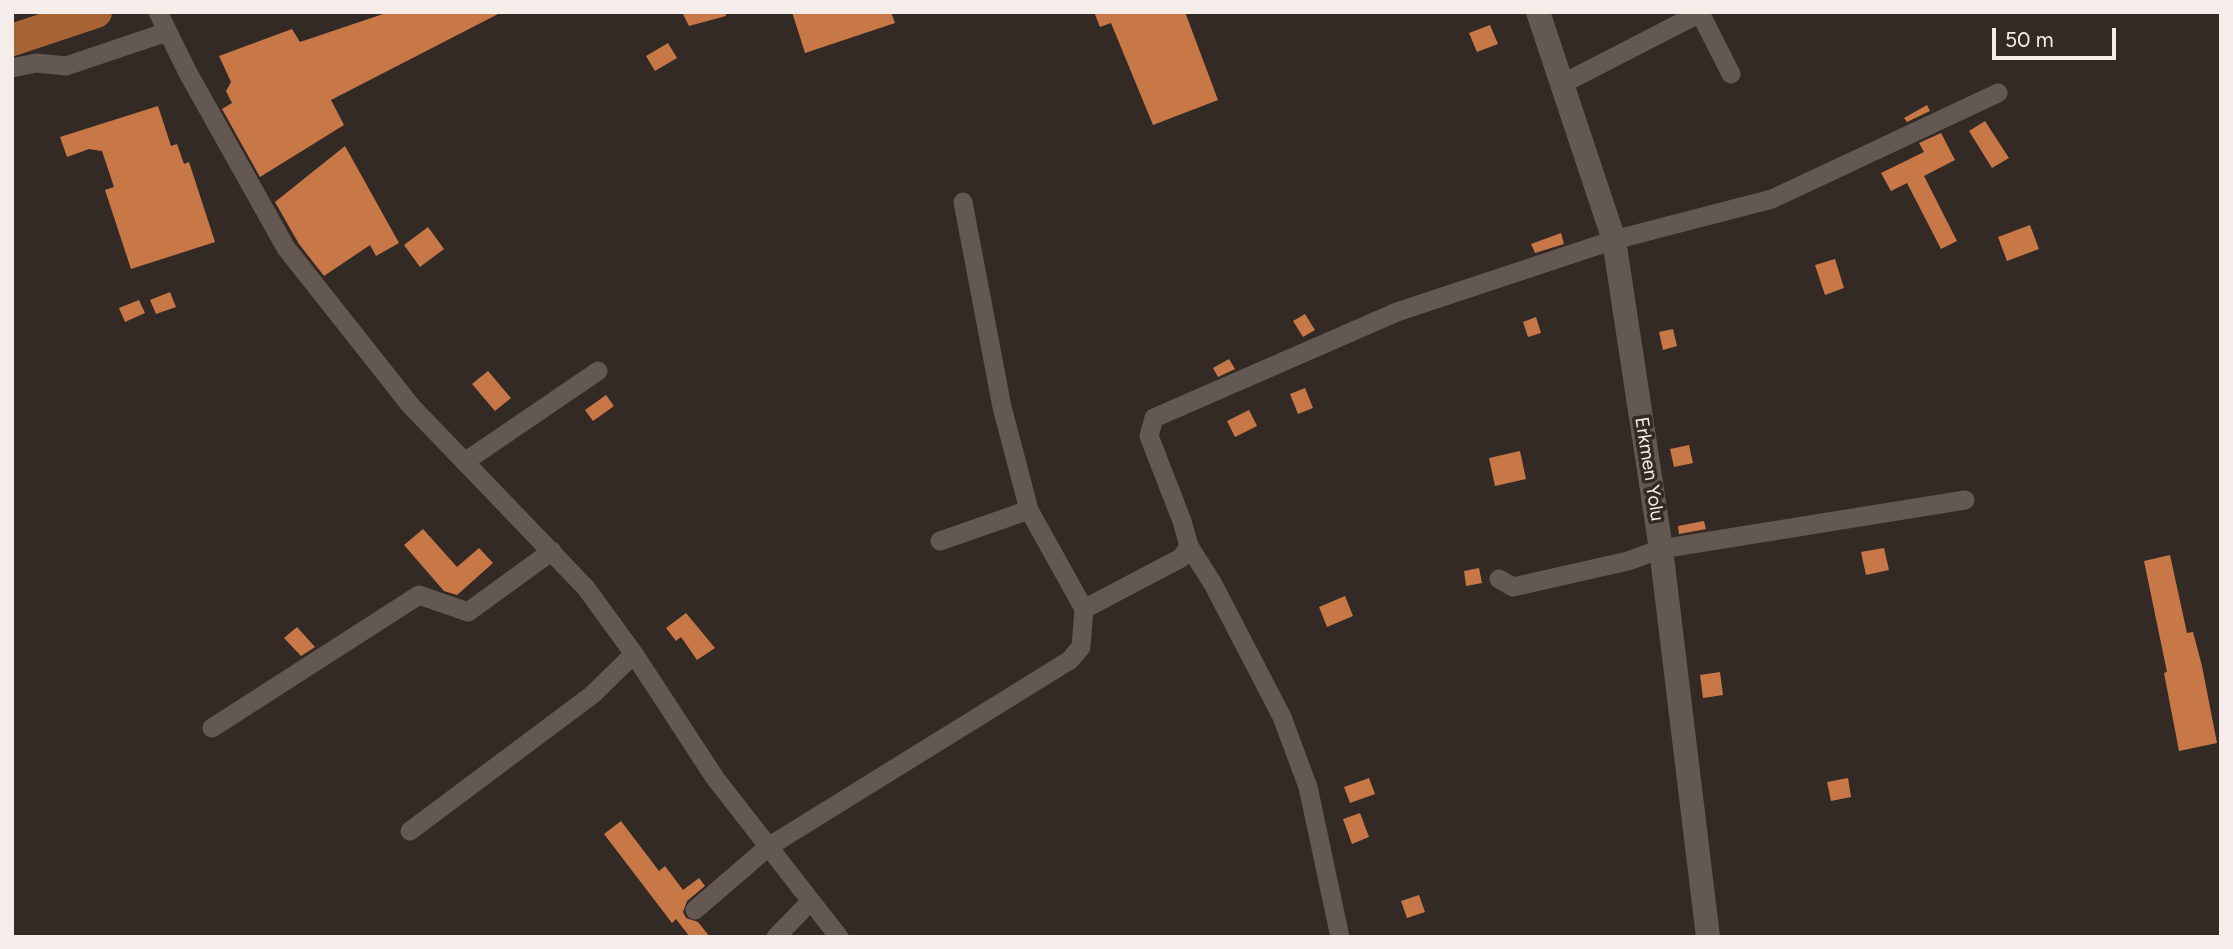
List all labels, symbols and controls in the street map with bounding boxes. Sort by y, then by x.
scale bar [1995,14,2119,58]
text: 50 m [2005,27,2054,52]
street label: Erkmen Yolu [1630,415,1668,523]

